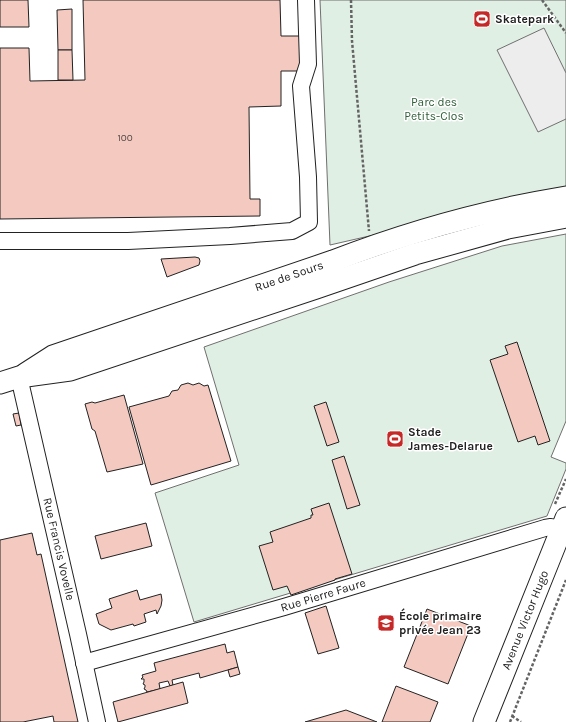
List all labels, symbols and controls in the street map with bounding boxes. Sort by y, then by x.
sports icon: Skatepark [472,9,492,29]
place label: Skatepark [495,12,554,26]
park label: Parc des Petits-Clos [404,95,464,123]
house number: 100 [117,132,133,144]
street label: Rue de Sours [253,258,325,294]
place label: Stade James-Delarue [408,425,493,453]
sports icon: Stade James-Delarue [385,429,405,449]
street label: Rue Francis Vovelle [40,496,78,602]
street label: Avenue Victor Hugo [499,568,551,672]
street label: Rue Pierre Faure [279,575,367,615]
place label: École primaire privée Jean 23 [399,608,482,637]
school or university icon: École primaire privée Jean 23 [376,613,396,633]

